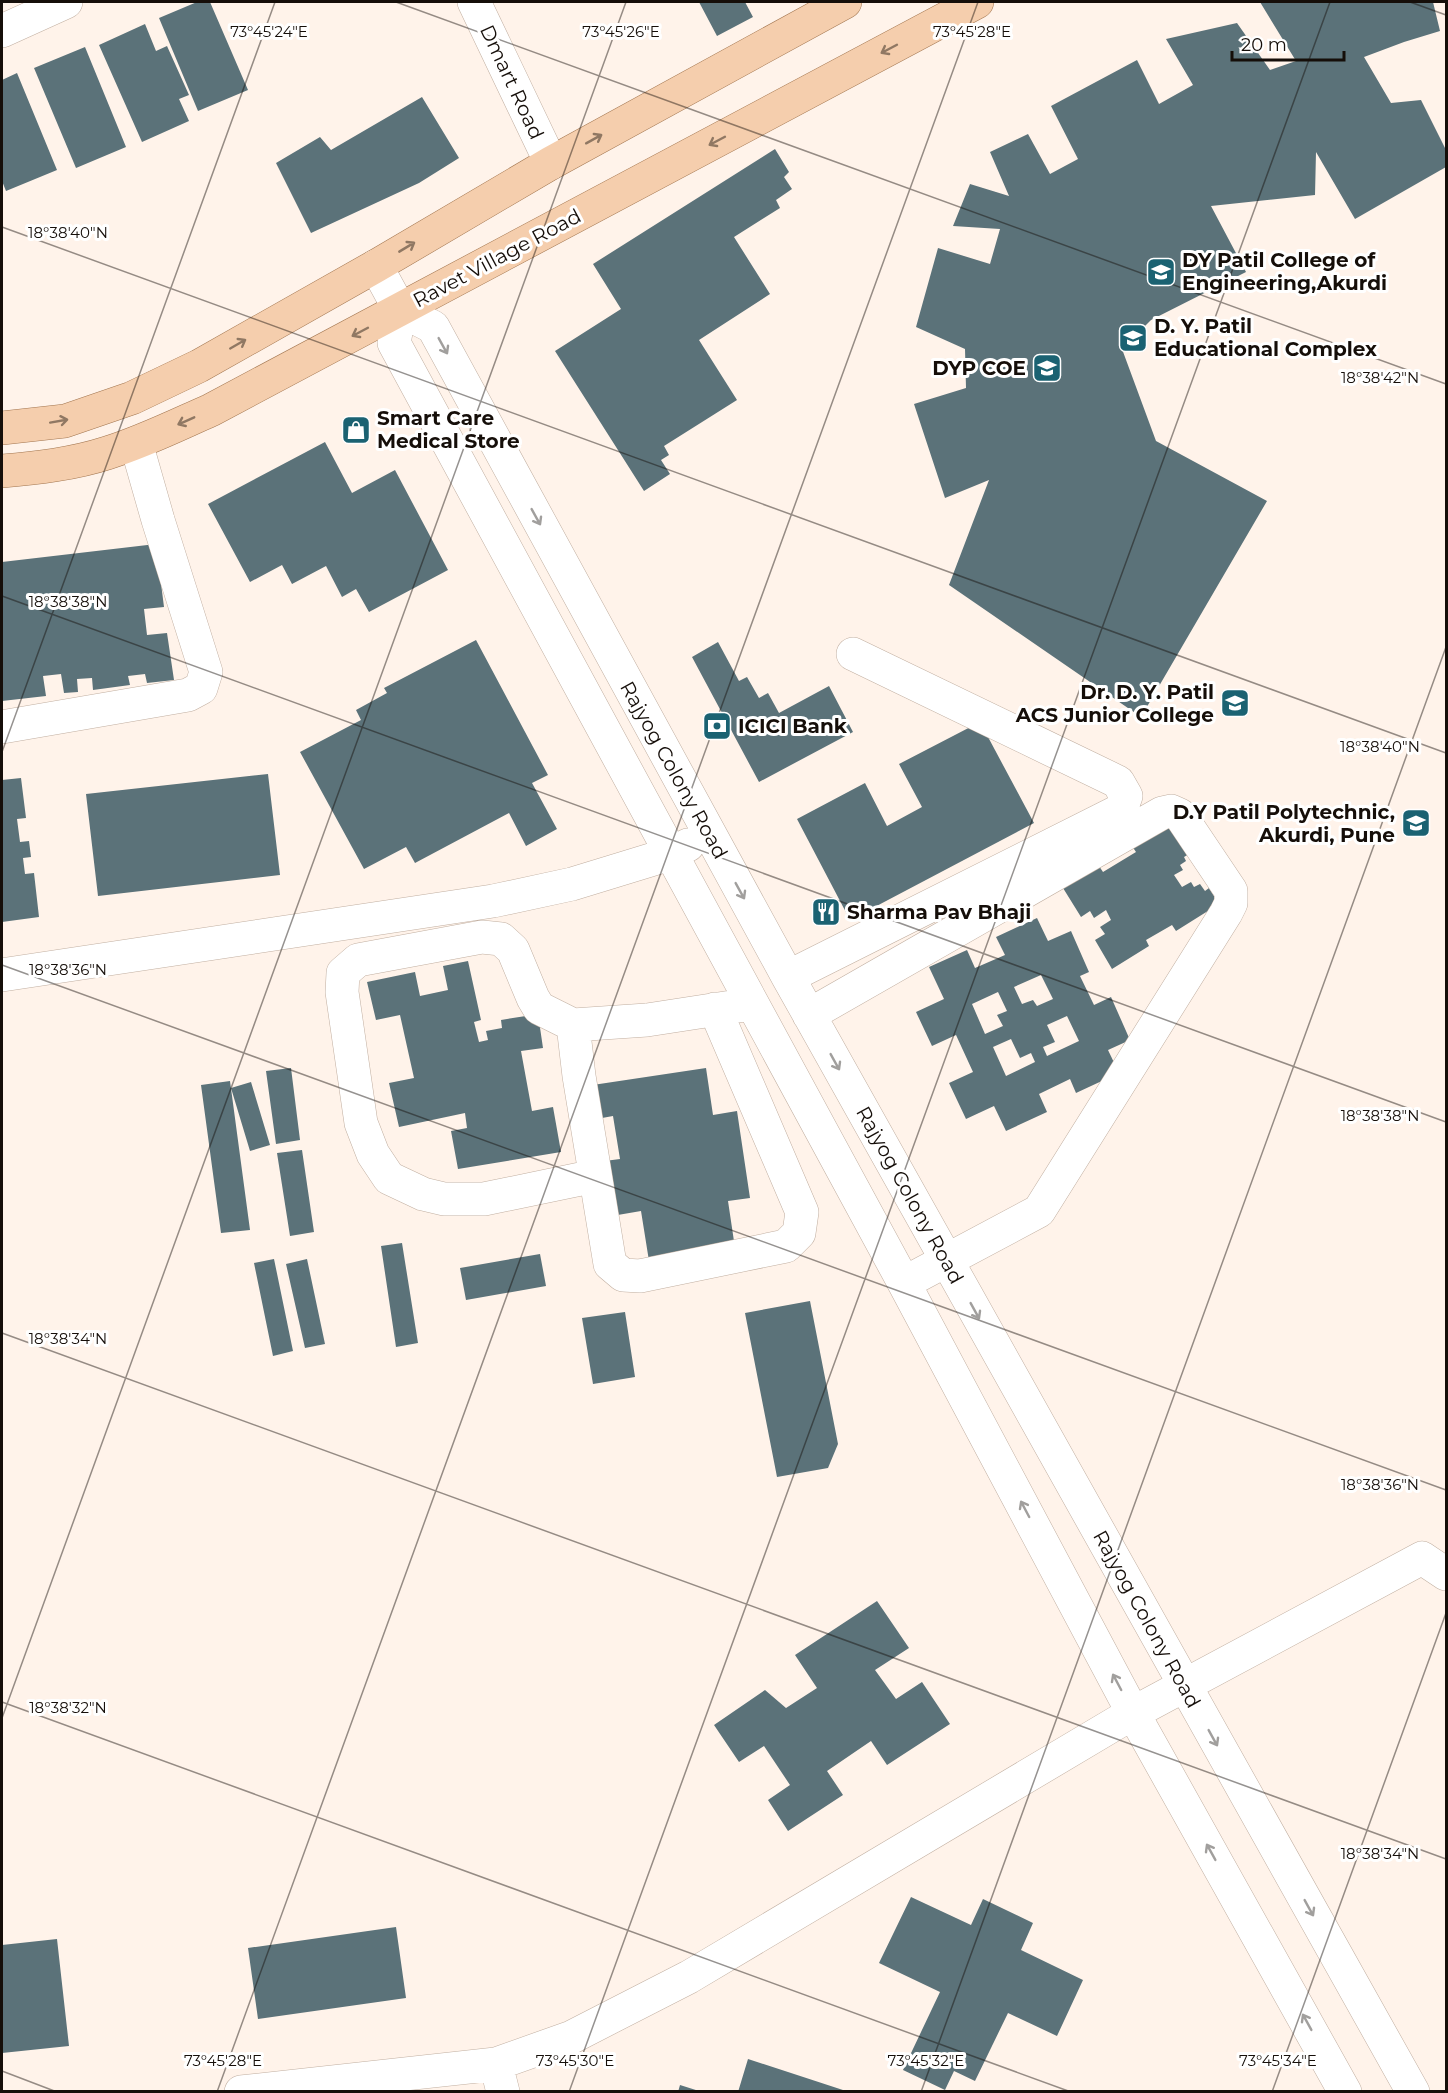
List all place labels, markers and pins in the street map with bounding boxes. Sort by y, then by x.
place label: DY Patil College of Engineering,Akurdi [1182,248,1387,295]
school or university icon: DY Patil College of Engineering,Akurdi [1145,256,1177,288]
place label: D. Y. Patil Educational Complex [1154,314,1377,361]
school or university icon: D. Y. Patil Educational Complex [1117,322,1149,354]
school or university icon: DYP COE [1031,352,1063,384]
place label: DYP COE [932,356,1026,380]
place label: Smart Care Medical Store [377,406,520,453]
shop icon: Smart Care Medical Store [340,414,372,446]
place label: Dr. D. Y. Patil ACS Junior College [1015,680,1214,727]
school or university icon: Dr. D. Y. Patil ACS Junior College [1219,687,1251,719]
bank icon: ICICI Bank [701,710,733,742]
place label: ICICI Bank [738,714,848,738]
place label: D.Y Patil Polytechnic, Akurdi, Pune [1173,800,1395,847]
school or university icon: D.Y Patil Polytechnic, Akurdi, Pune [1400,807,1432,839]
restaurant icon: Sharma Pav Bhaji [810,896,842,928]
place label: Sharma Pav Bhaji [847,900,1031,924]

